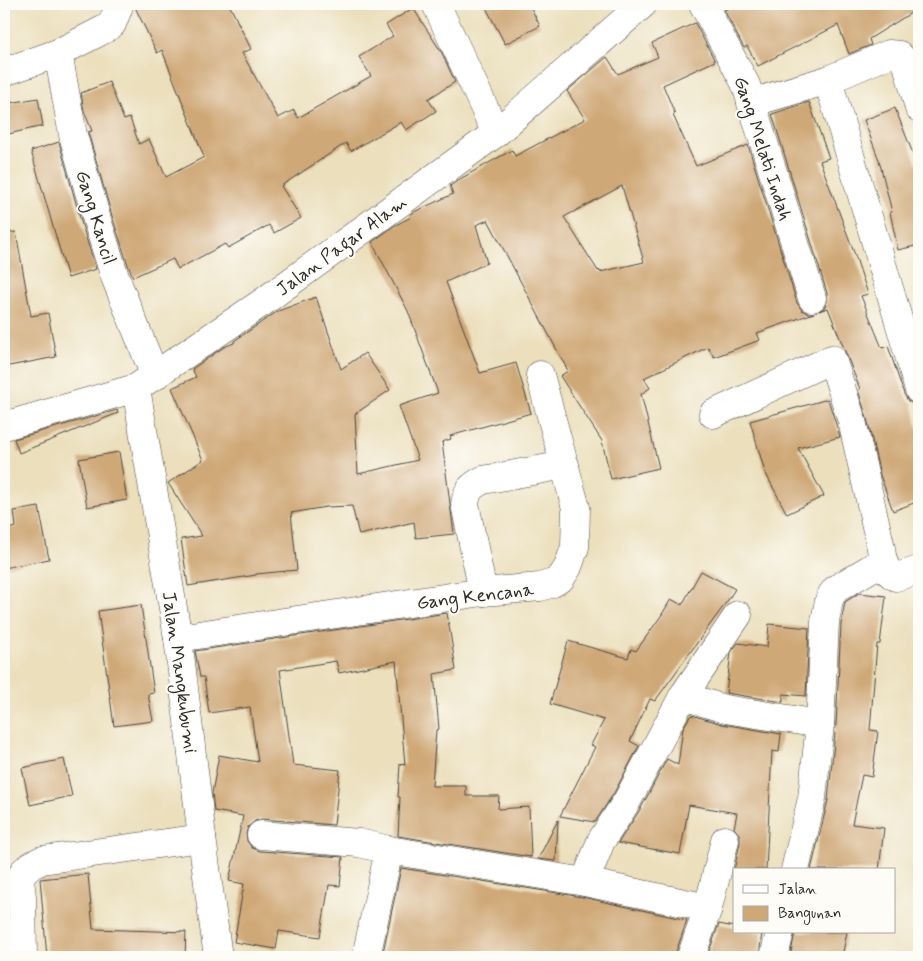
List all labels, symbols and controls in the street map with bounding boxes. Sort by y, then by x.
street label: Gang Melati Indah [726,73,798,224]
street label: Gang Kancil [68,167,122,268]
street label: Jalan Pagar Alam [271,190,414,305]
street label: Gang Kencana [415,577,536,618]
street label: Jalan Mangkubumi [154,590,203,755]
legend [733,868,896,934]
text: Jalan [778,880,817,900]
text: Bangunan [778,904,841,925]

